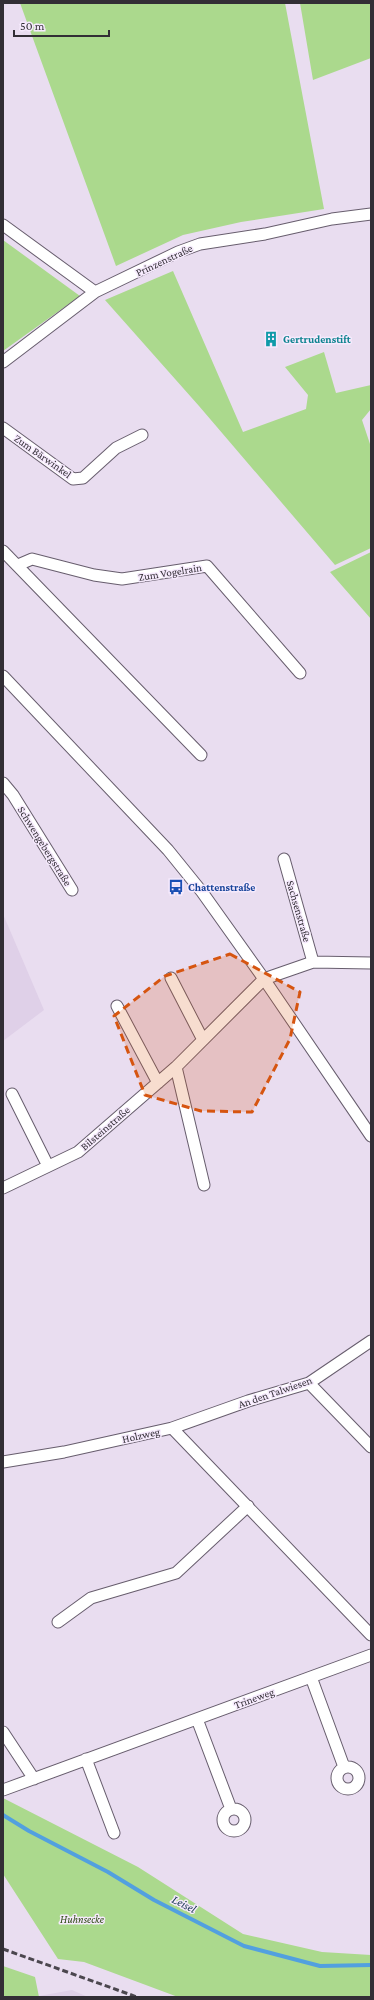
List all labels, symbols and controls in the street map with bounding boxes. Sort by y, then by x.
scale bar [14,12,109,38]
text: 50 m [20,19,45,33]
street label: Prinzenstraße [134,242,194,278]
building icon: Gertrudenstift [262,330,280,348]
place label: Gertrudenstift [283,333,351,345]
street label: Zum Bärwinkel [12,432,74,480]
street label: Zum Vogelrain [137,561,203,584]
street label: Schwengebergstraße [15,804,74,889]
bus stop icon: Chattenstraße [167,878,185,896]
street label: Sachsenstraße [284,879,314,943]
place label: Chattenstraße [188,881,255,893]
street label: Bilsteinstraße [78,1103,132,1153]
street label: An den Talwiesen [237,1374,314,1410]
street label: Holzweg [121,1425,162,1446]
street label: Trineweg [232,1685,277,1712]
water label: Leisel [170,1892,199,1916]
park label: Huhnsecke [60,1913,105,1925]

